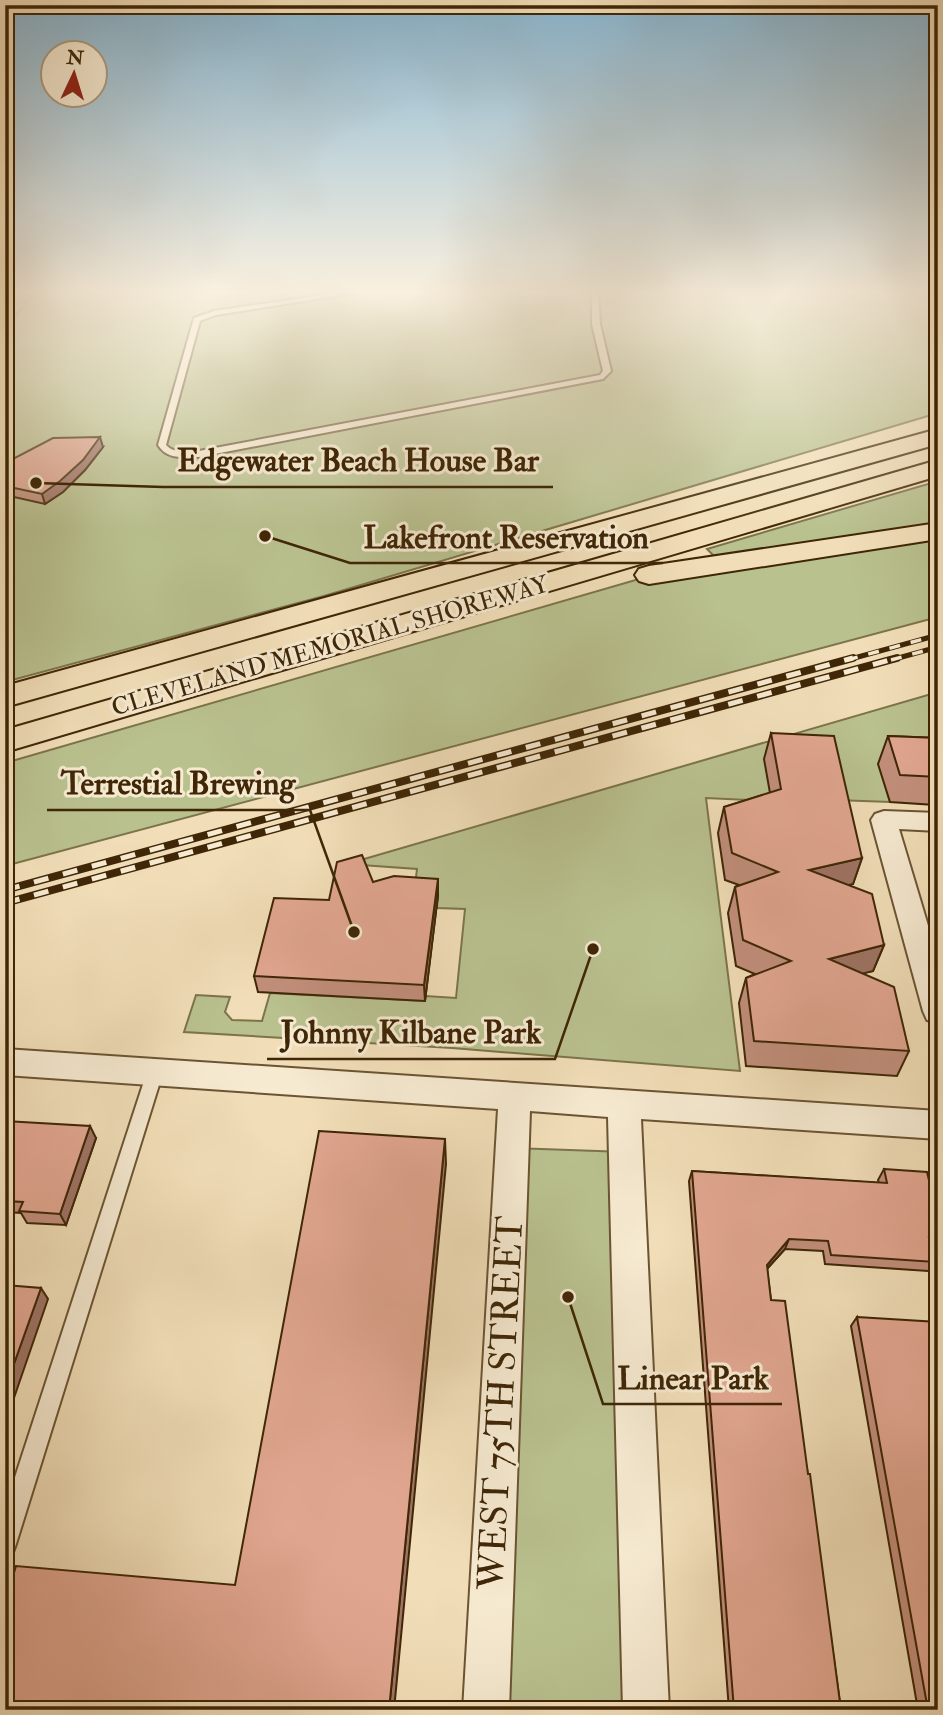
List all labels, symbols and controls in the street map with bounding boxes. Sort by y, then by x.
north arrow [38,38,108,108]
text: N [65,45,85,71]
callout: Edgewater Beach House Bar [163,434,553,487]
text: Edgewater Beach House Bar [177,441,540,481]
callout: Lakefront Reservation [350,510,663,563]
text: Lakefront Reservation [363,518,649,558]
street label: CLEVELAND MEMORIAL SHOREWAY [108,568,553,723]
callout: Terrestial Brewing [47,757,310,810]
text: Terrestial Brewing [60,764,297,804]
callout: Johnny Kilbane Park [267,1006,555,1059]
text: Johnny Kilbane Park [279,1013,542,1053]
street label: WEST 75TH STREET [468,1214,534,1592]
callout: Linear Park [603,1351,782,1404]
text: Linear Park [617,1359,769,1399]

